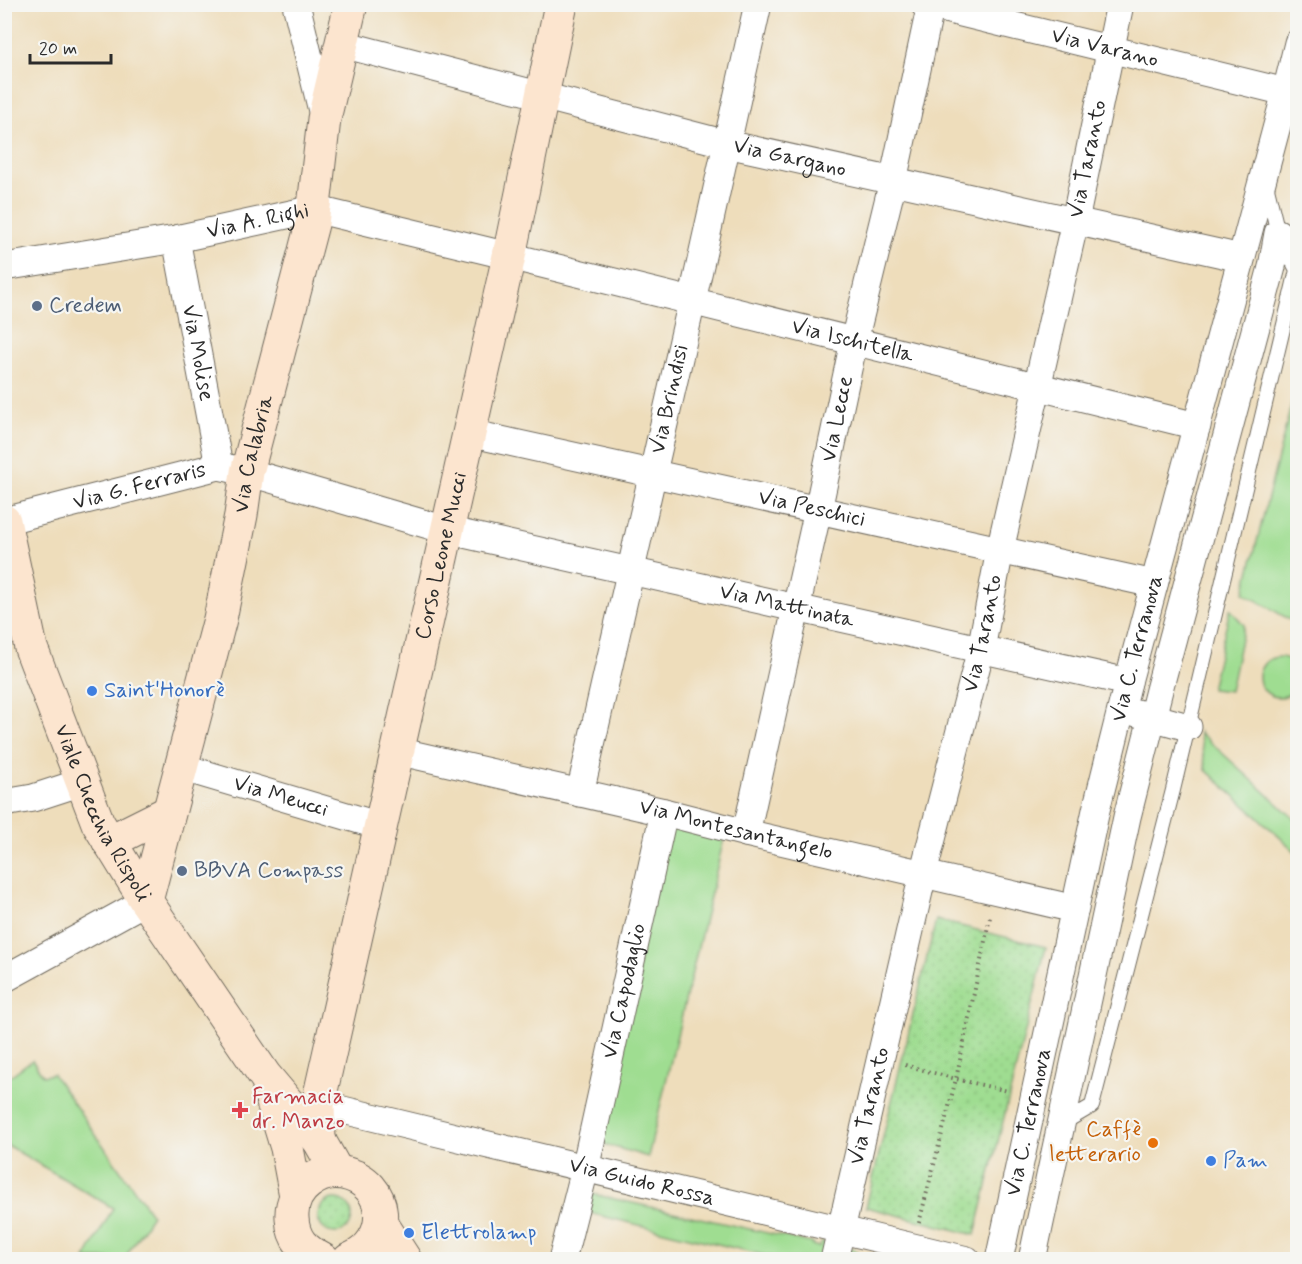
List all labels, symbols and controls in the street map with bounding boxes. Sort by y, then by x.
street label: Via Varano [1048,21,1161,74]
scale bar [30,27,111,65]
text: 20 m [39,37,77,61]
street label: Via Taranto [1062,98,1114,221]
street label: Via Gargano [730,132,849,184]
street label: Via A. Righi [204,196,312,246]
place label: Credem [49,292,122,320]
marker: Credem [30,299,44,313]
street label: Via Molise [175,303,220,403]
street label: Via Ischitella [789,312,917,370]
street label: Via Brindisi [644,342,696,456]
street label: Via Lecce [815,373,860,465]
street label: Via Calabria [227,391,281,515]
street label: Via G. Ferraris [70,456,209,517]
street label: Corso Leone Mucci [409,469,474,642]
street label: Via Peschici [755,483,868,534]
street label: Via Taranto [956,572,1009,695]
street label: Via C. Terranova [1105,572,1170,725]
street label: Via Mattinata [717,577,858,635]
place label: Saint'Honorè [104,677,225,705]
marker: Saint'Honorè [85,684,99,698]
street label: Viale Checchia Rispoli [48,720,157,907]
street label: Via Meucci [230,769,331,824]
street label: Via Montesantangelo [636,793,836,867]
place label: BBVA Compass [194,857,344,885]
marker: BBVA Compass [175,864,189,878]
street label: Via Capodaglio [596,921,653,1062]
street label: Via Taranto [842,1045,897,1168]
street label: Via C. Terranova [999,1046,1058,1199]
place label: Farmacia dr. Manzo [252,1083,345,1136]
marker: Farmacia dr. Manzo [233,1103,247,1117]
place label: Caffè letterario [1049,1116,1141,1169]
marker: Caffè letterario [1146,1136,1160,1150]
place label: Pam [1223,1147,1268,1175]
street label: Via Guido Rossa [566,1151,717,1213]
marker: Pam [1204,1154,1218,1168]
place label: Elettrolamp [421,1219,536,1247]
marker: Elettrolamp [402,1226,416,1240]

